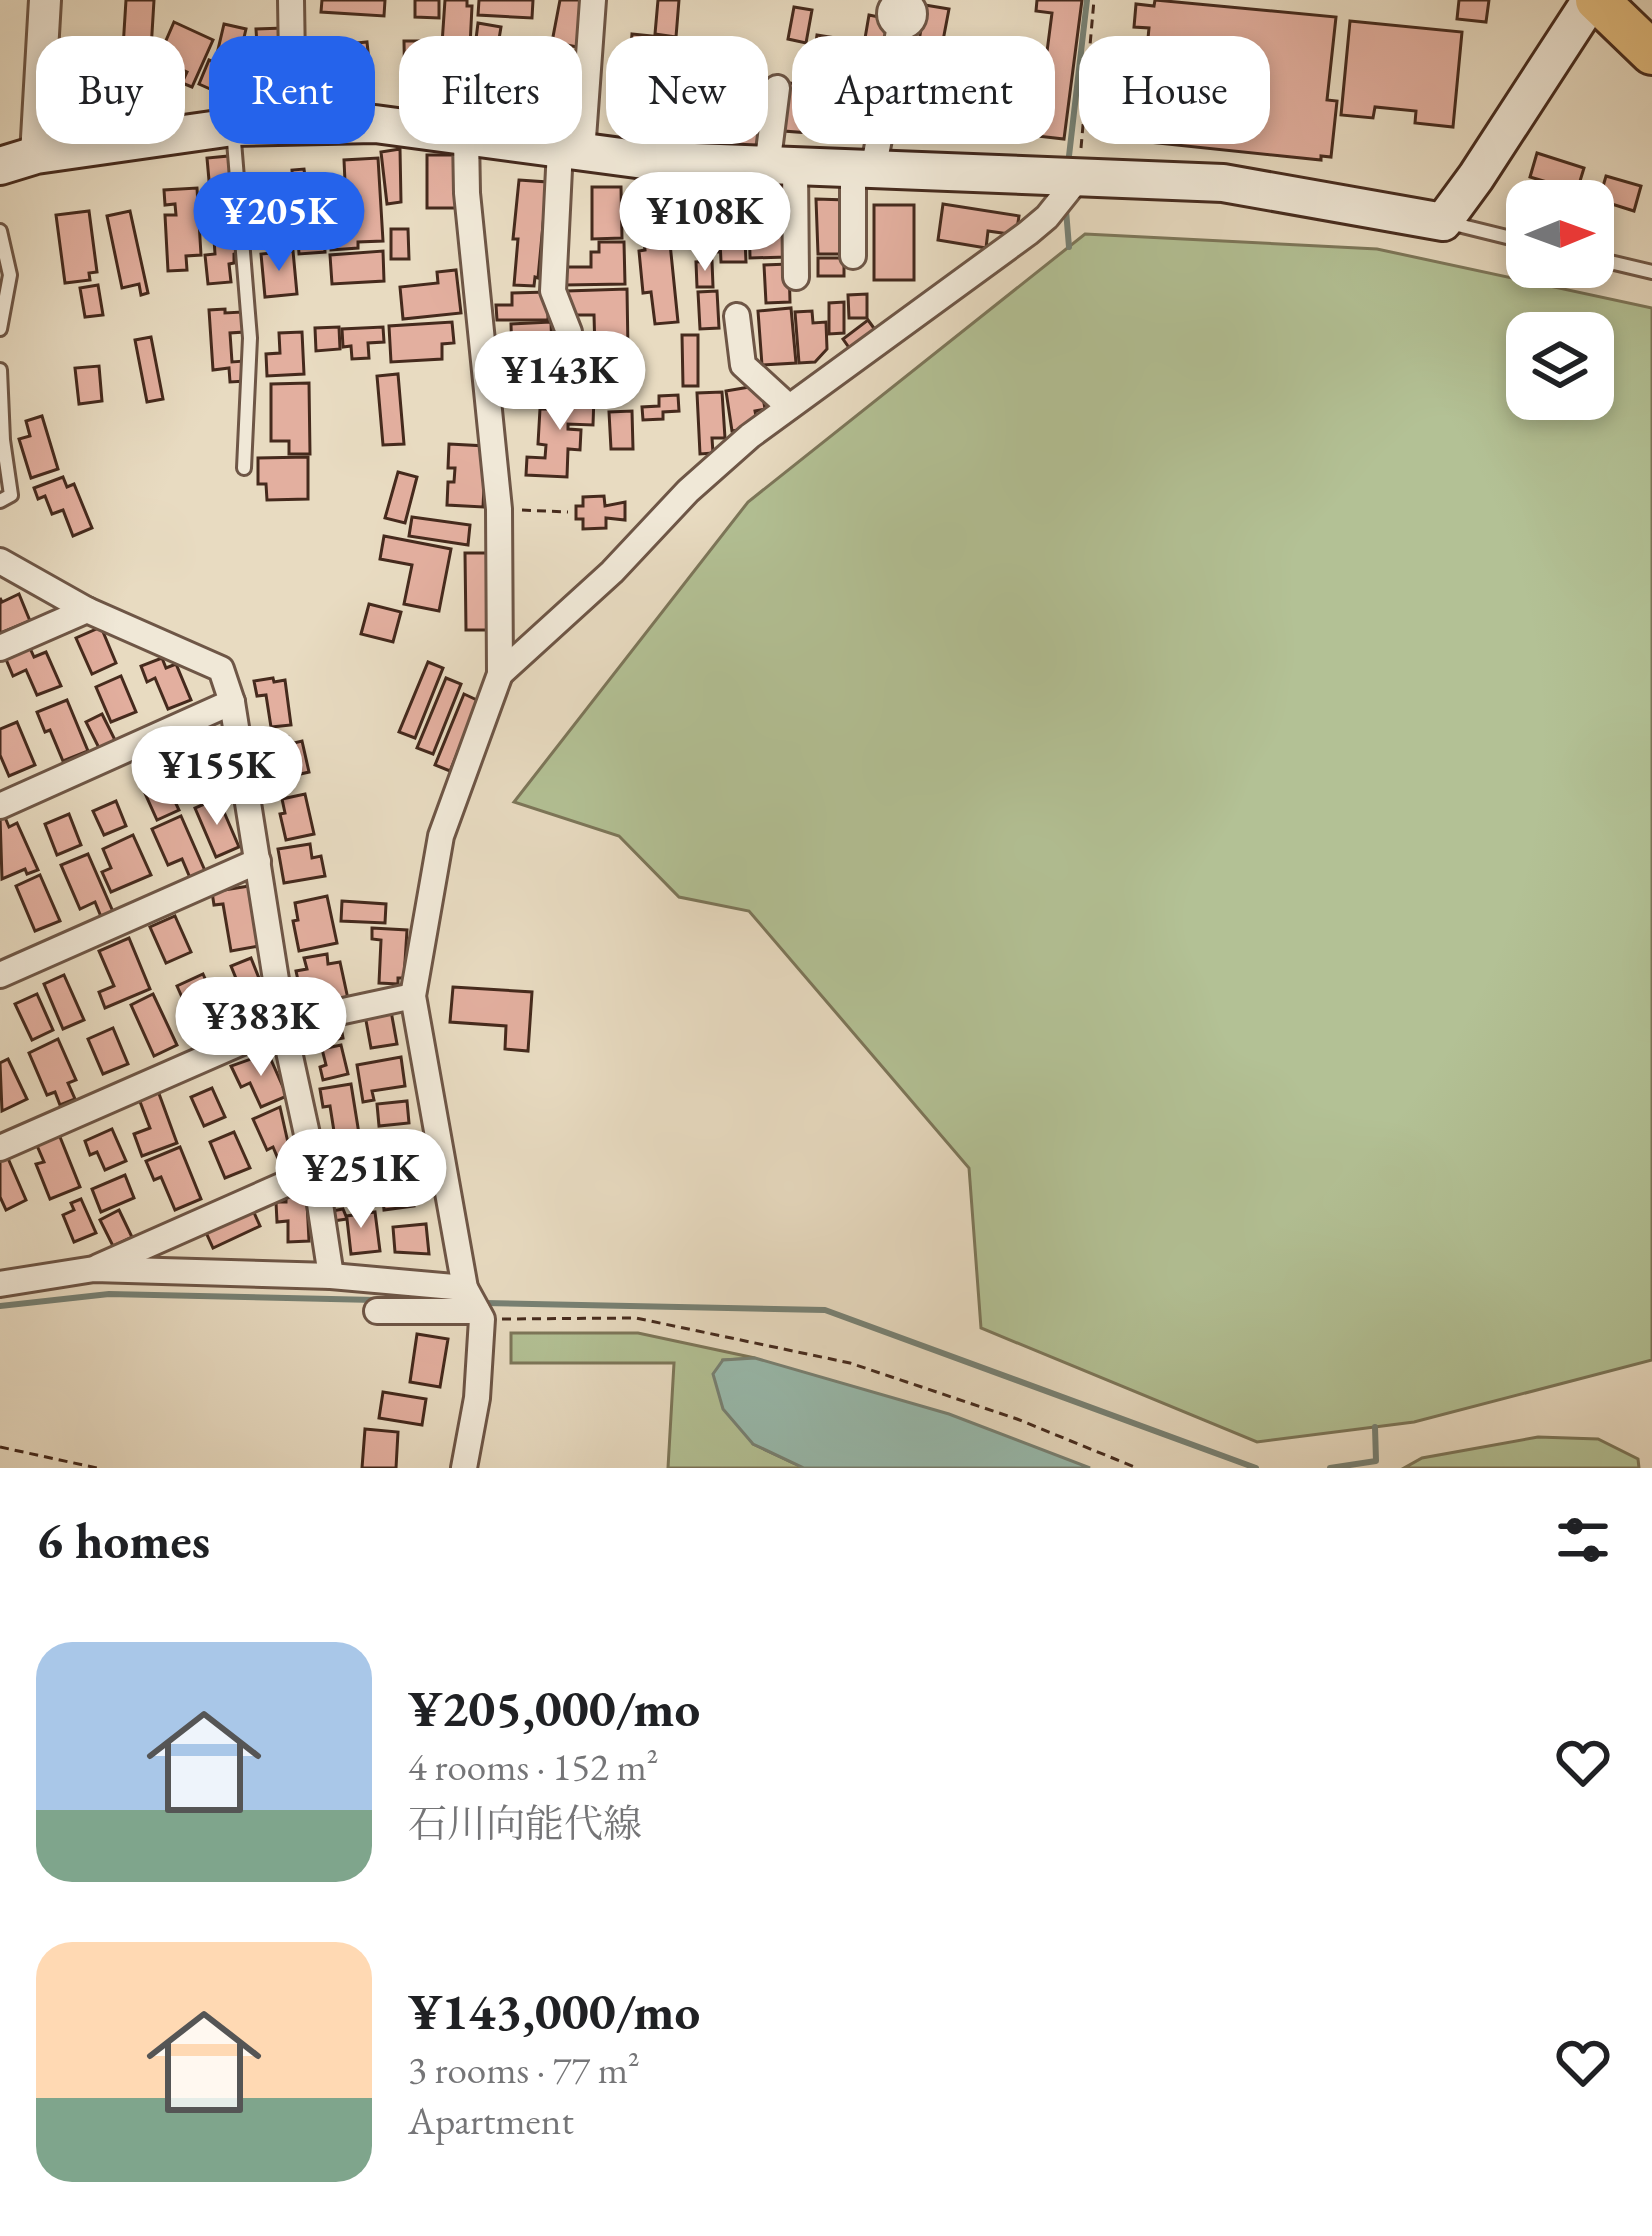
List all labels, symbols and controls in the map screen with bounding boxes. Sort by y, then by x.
chip: Buy [36,36,185,144]
chip: Rent [209,36,375,144]
chip: Filters [399,36,582,144]
chip: New [606,36,768,144]
chip: Apartment [792,36,1055,144]
chip: House [1079,36,1270,144]
pin: ¥205K [195,172,363,274]
pin: ¥108K [621,172,789,274]
north arrow [1506,180,1614,288]
map controls [1506,180,1614,420]
text: ¥205K [220,185,338,236]
text: ¥108K [646,185,764,236]
button: layers [1506,312,1614,420]
pin: ¥143K [476,331,644,433]
text: ¥143K [501,344,619,395]
pin: ¥155K [133,726,301,828]
text: ¥155K [158,739,276,790]
pin: ¥383K [177,977,345,1079]
text: ¥383K [202,990,320,1041]
pin: ¥251K [277,1129,445,1231]
text: ¥251K [302,1142,420,1193]
text: 6 homes [36,1507,210,1573]
icon: filters [1550,1507,1616,1573]
text: ¥205,000/mo [408,1675,700,1741]
icon: home [132,1690,276,1834]
icon: heart [1550,1729,1616,1795]
text: 4 rooms · 152 m² [408,1741,659,1792]
text: 石川向能代線 [408,1798,642,1849]
text: ¥143,000/mo [408,1978,700,2044]
icon: home [132,1990,276,2134]
icon: heart [1550,2029,1616,2095]
text: 3 rooms · 77 m² [408,2044,640,2095]
text: Apartment [408,2095,574,2146]

